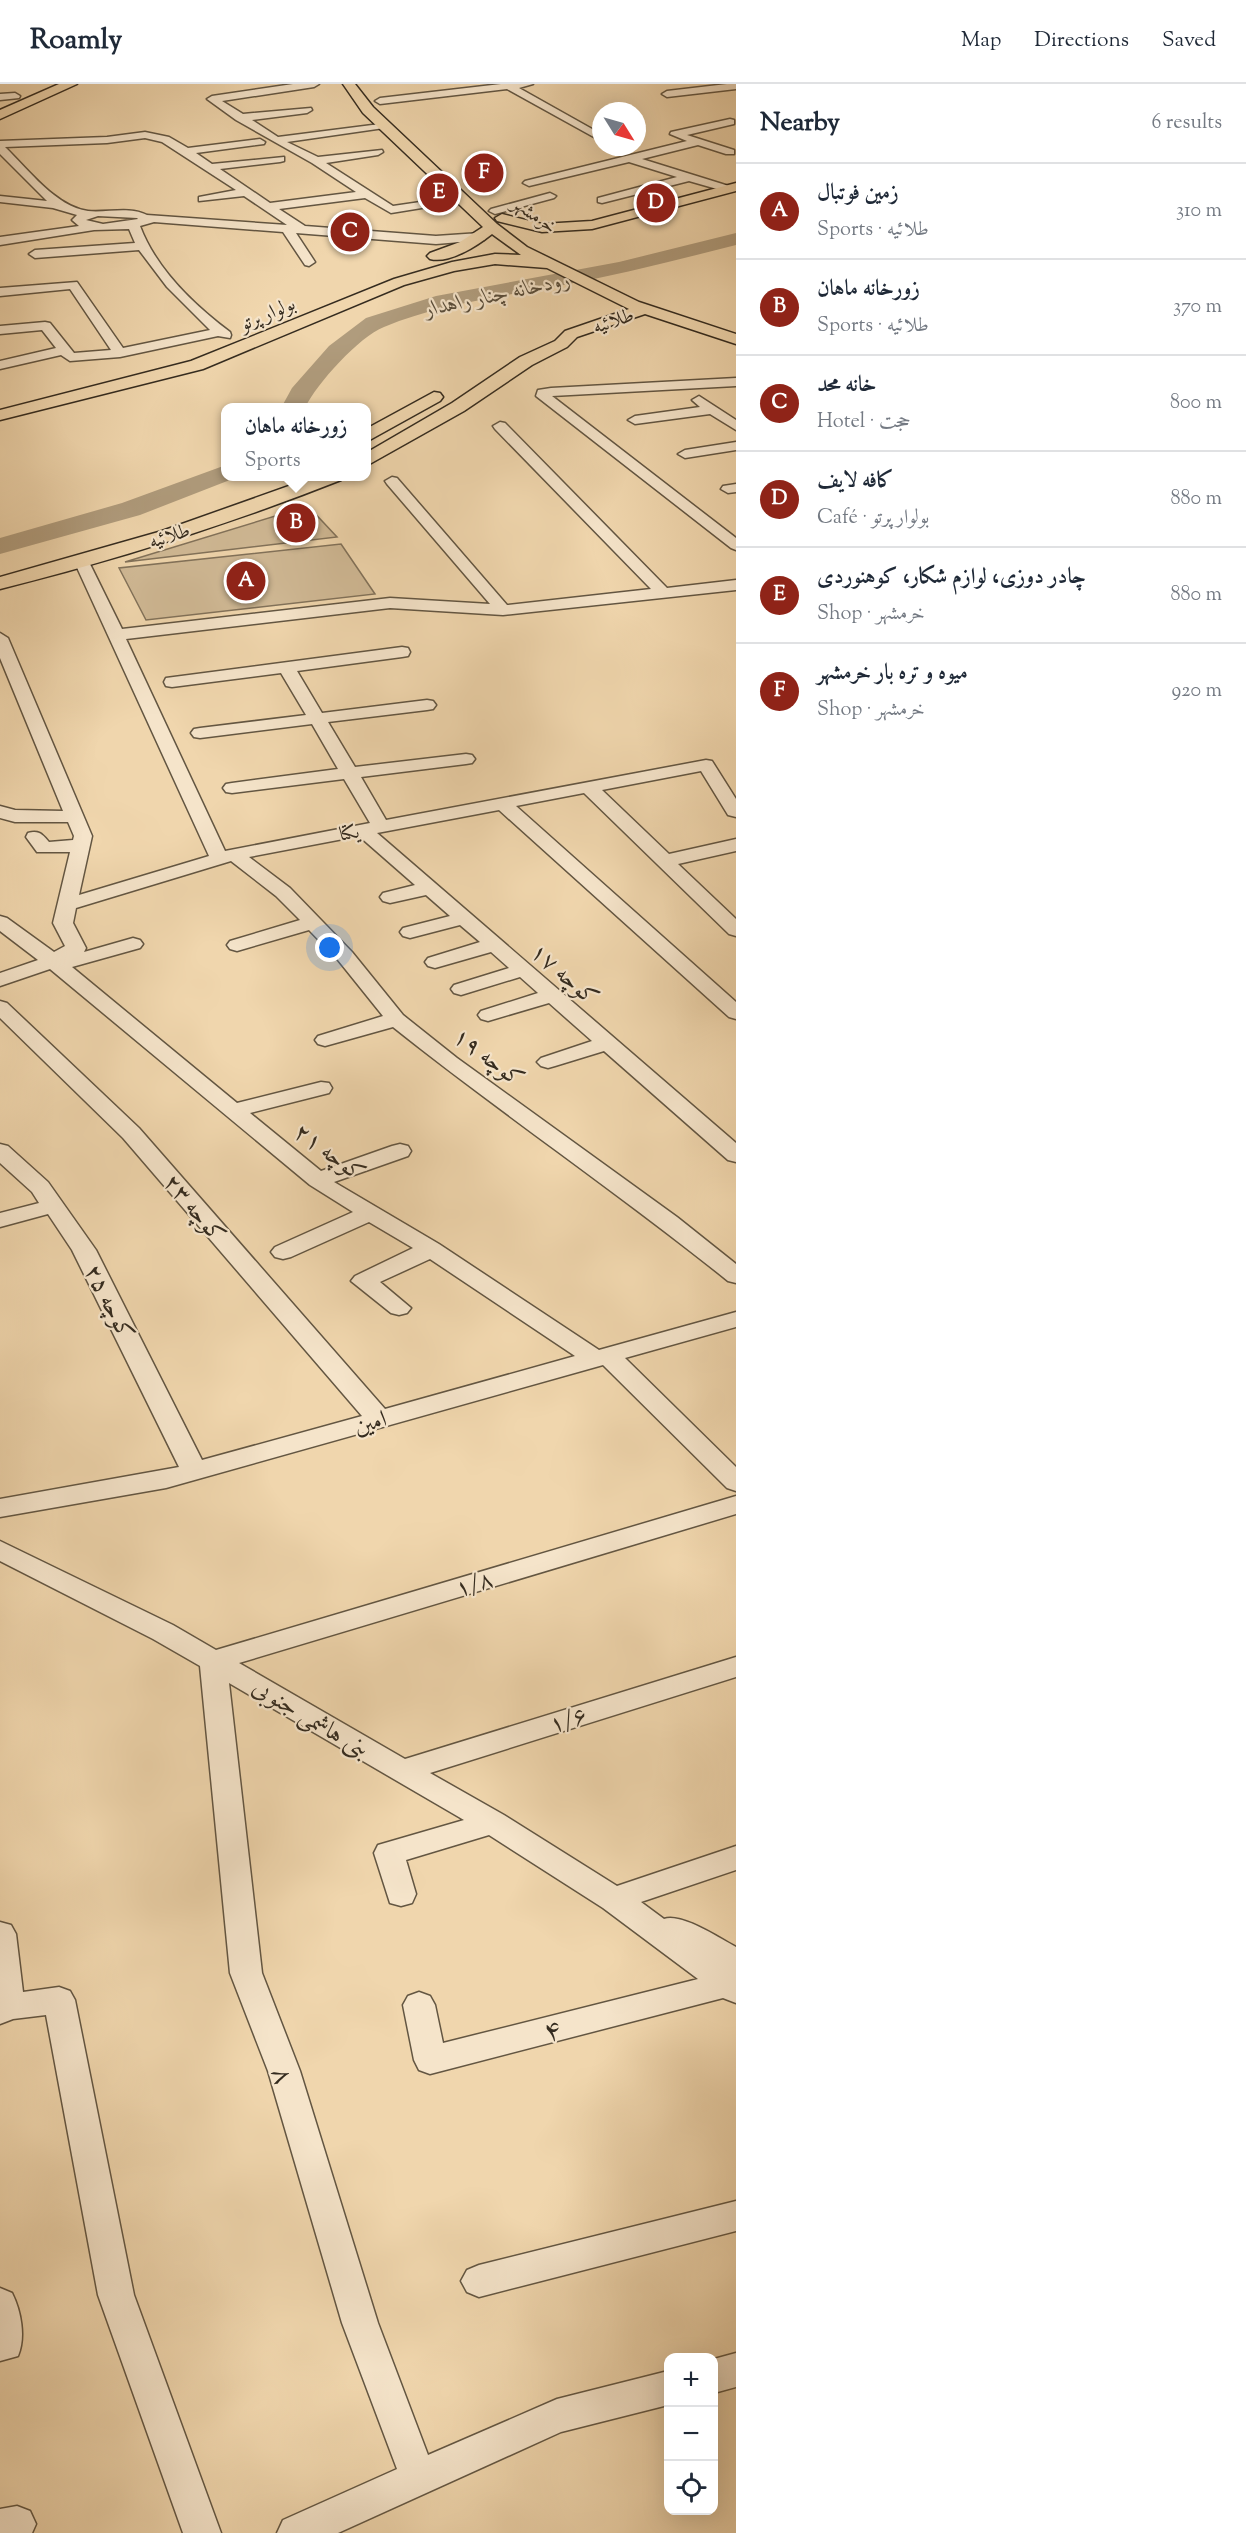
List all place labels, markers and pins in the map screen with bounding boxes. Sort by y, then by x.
pin: F [464,150,504,196]
pin: E [420,170,458,216]
pin: D [636,180,676,226]
pin: C [330,210,370,254]
pin: B [276,500,316,546]
pin: A [226,558,266,604]

